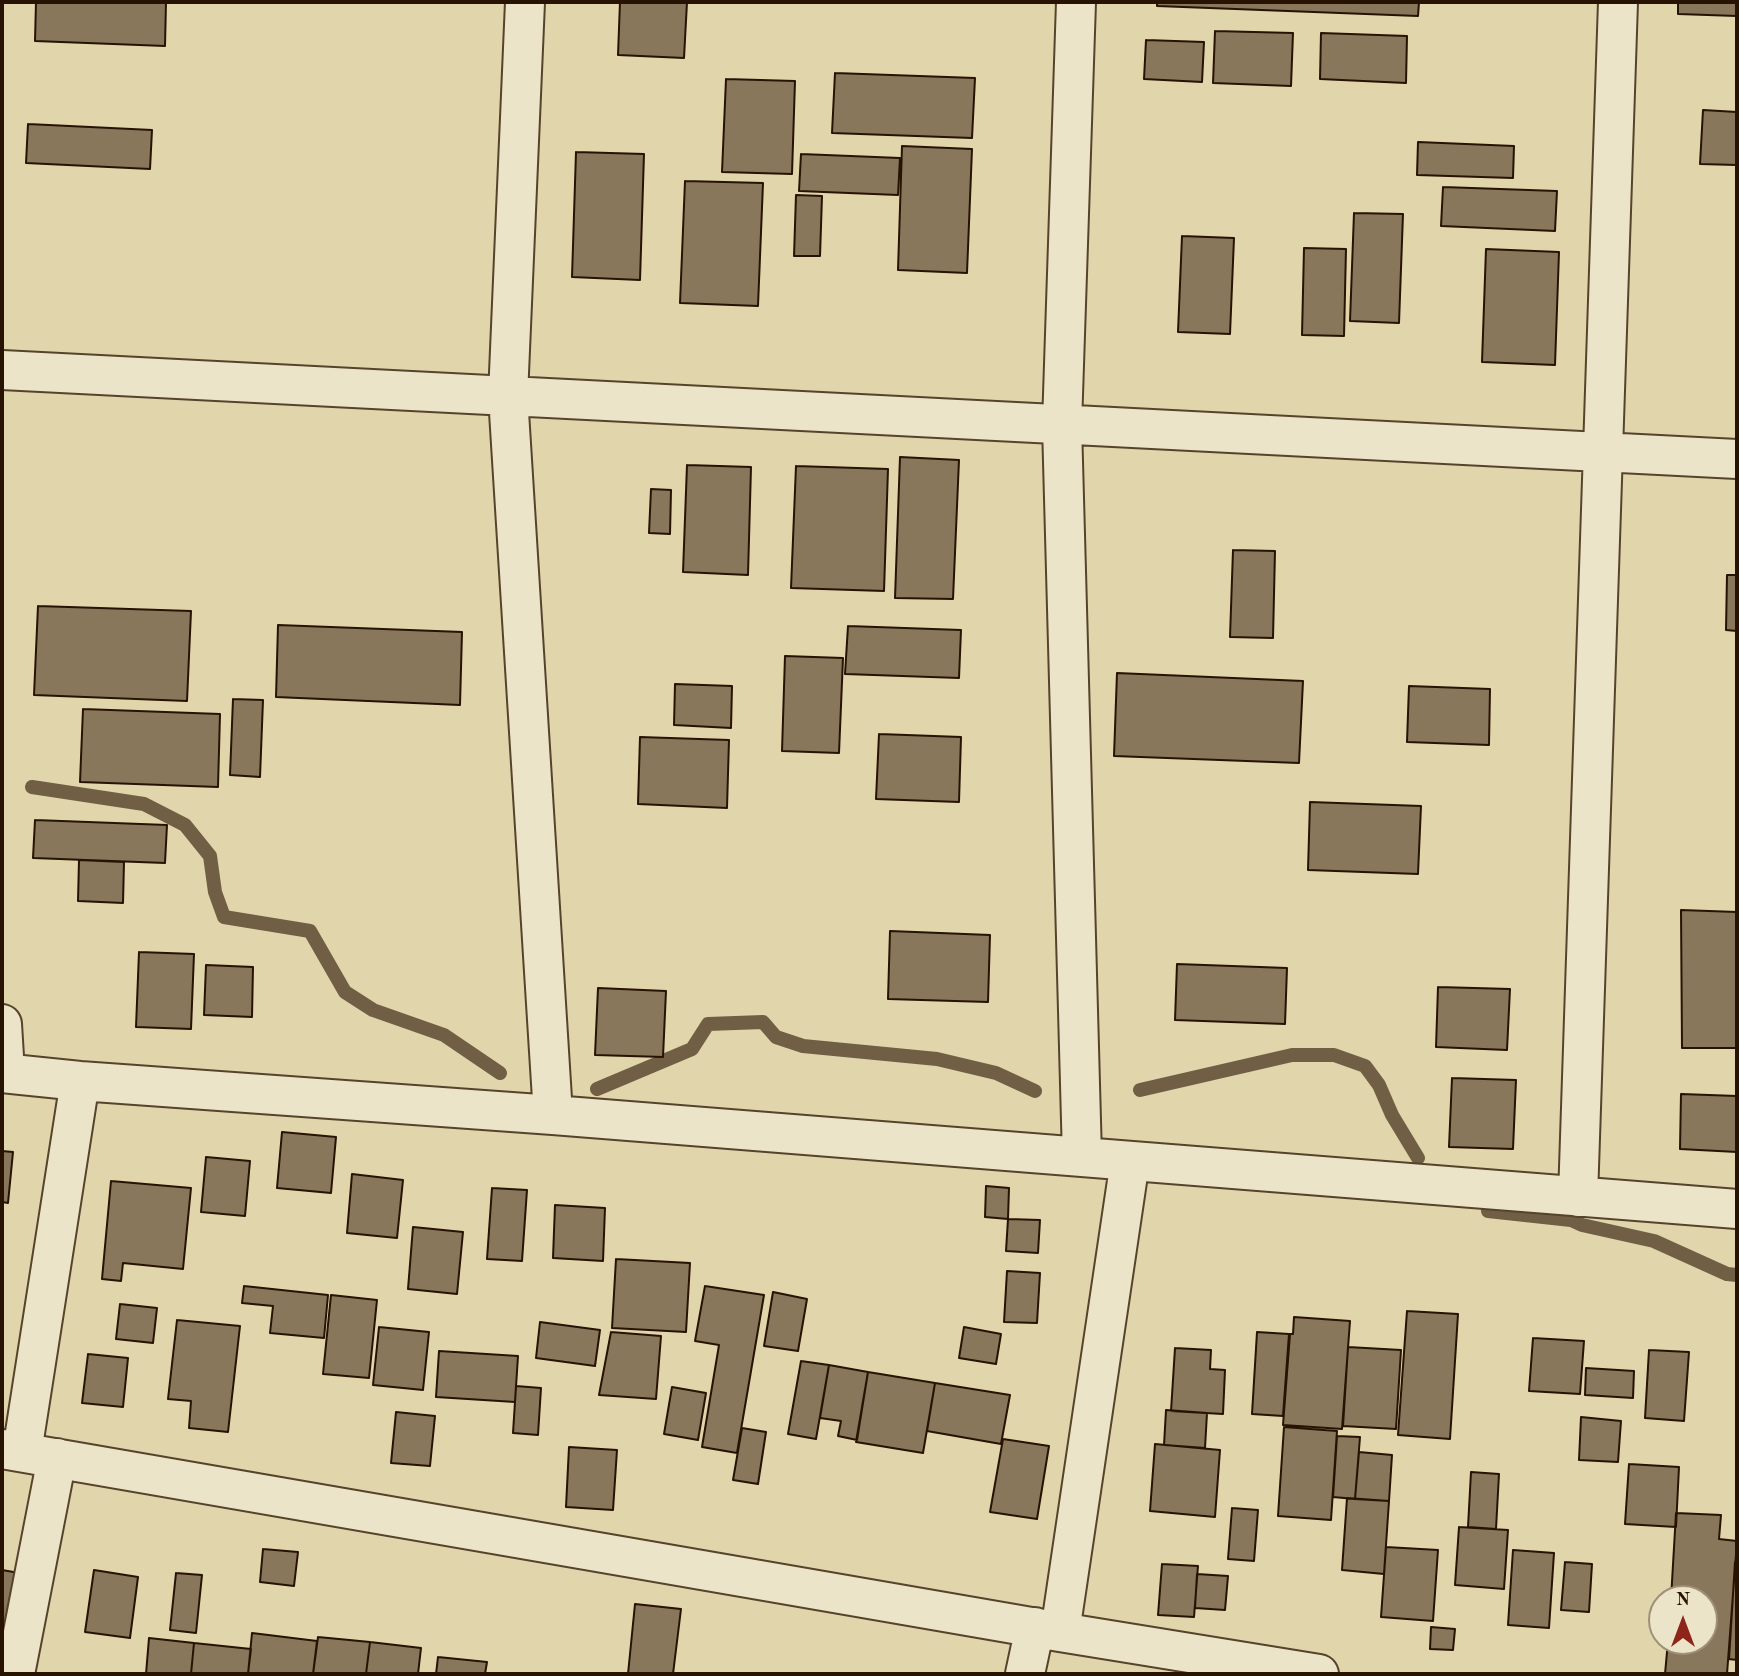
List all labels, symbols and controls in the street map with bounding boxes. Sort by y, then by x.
north arrow [1648,1585,1718,1655]
text: N [1676,1591,1690,1610]

